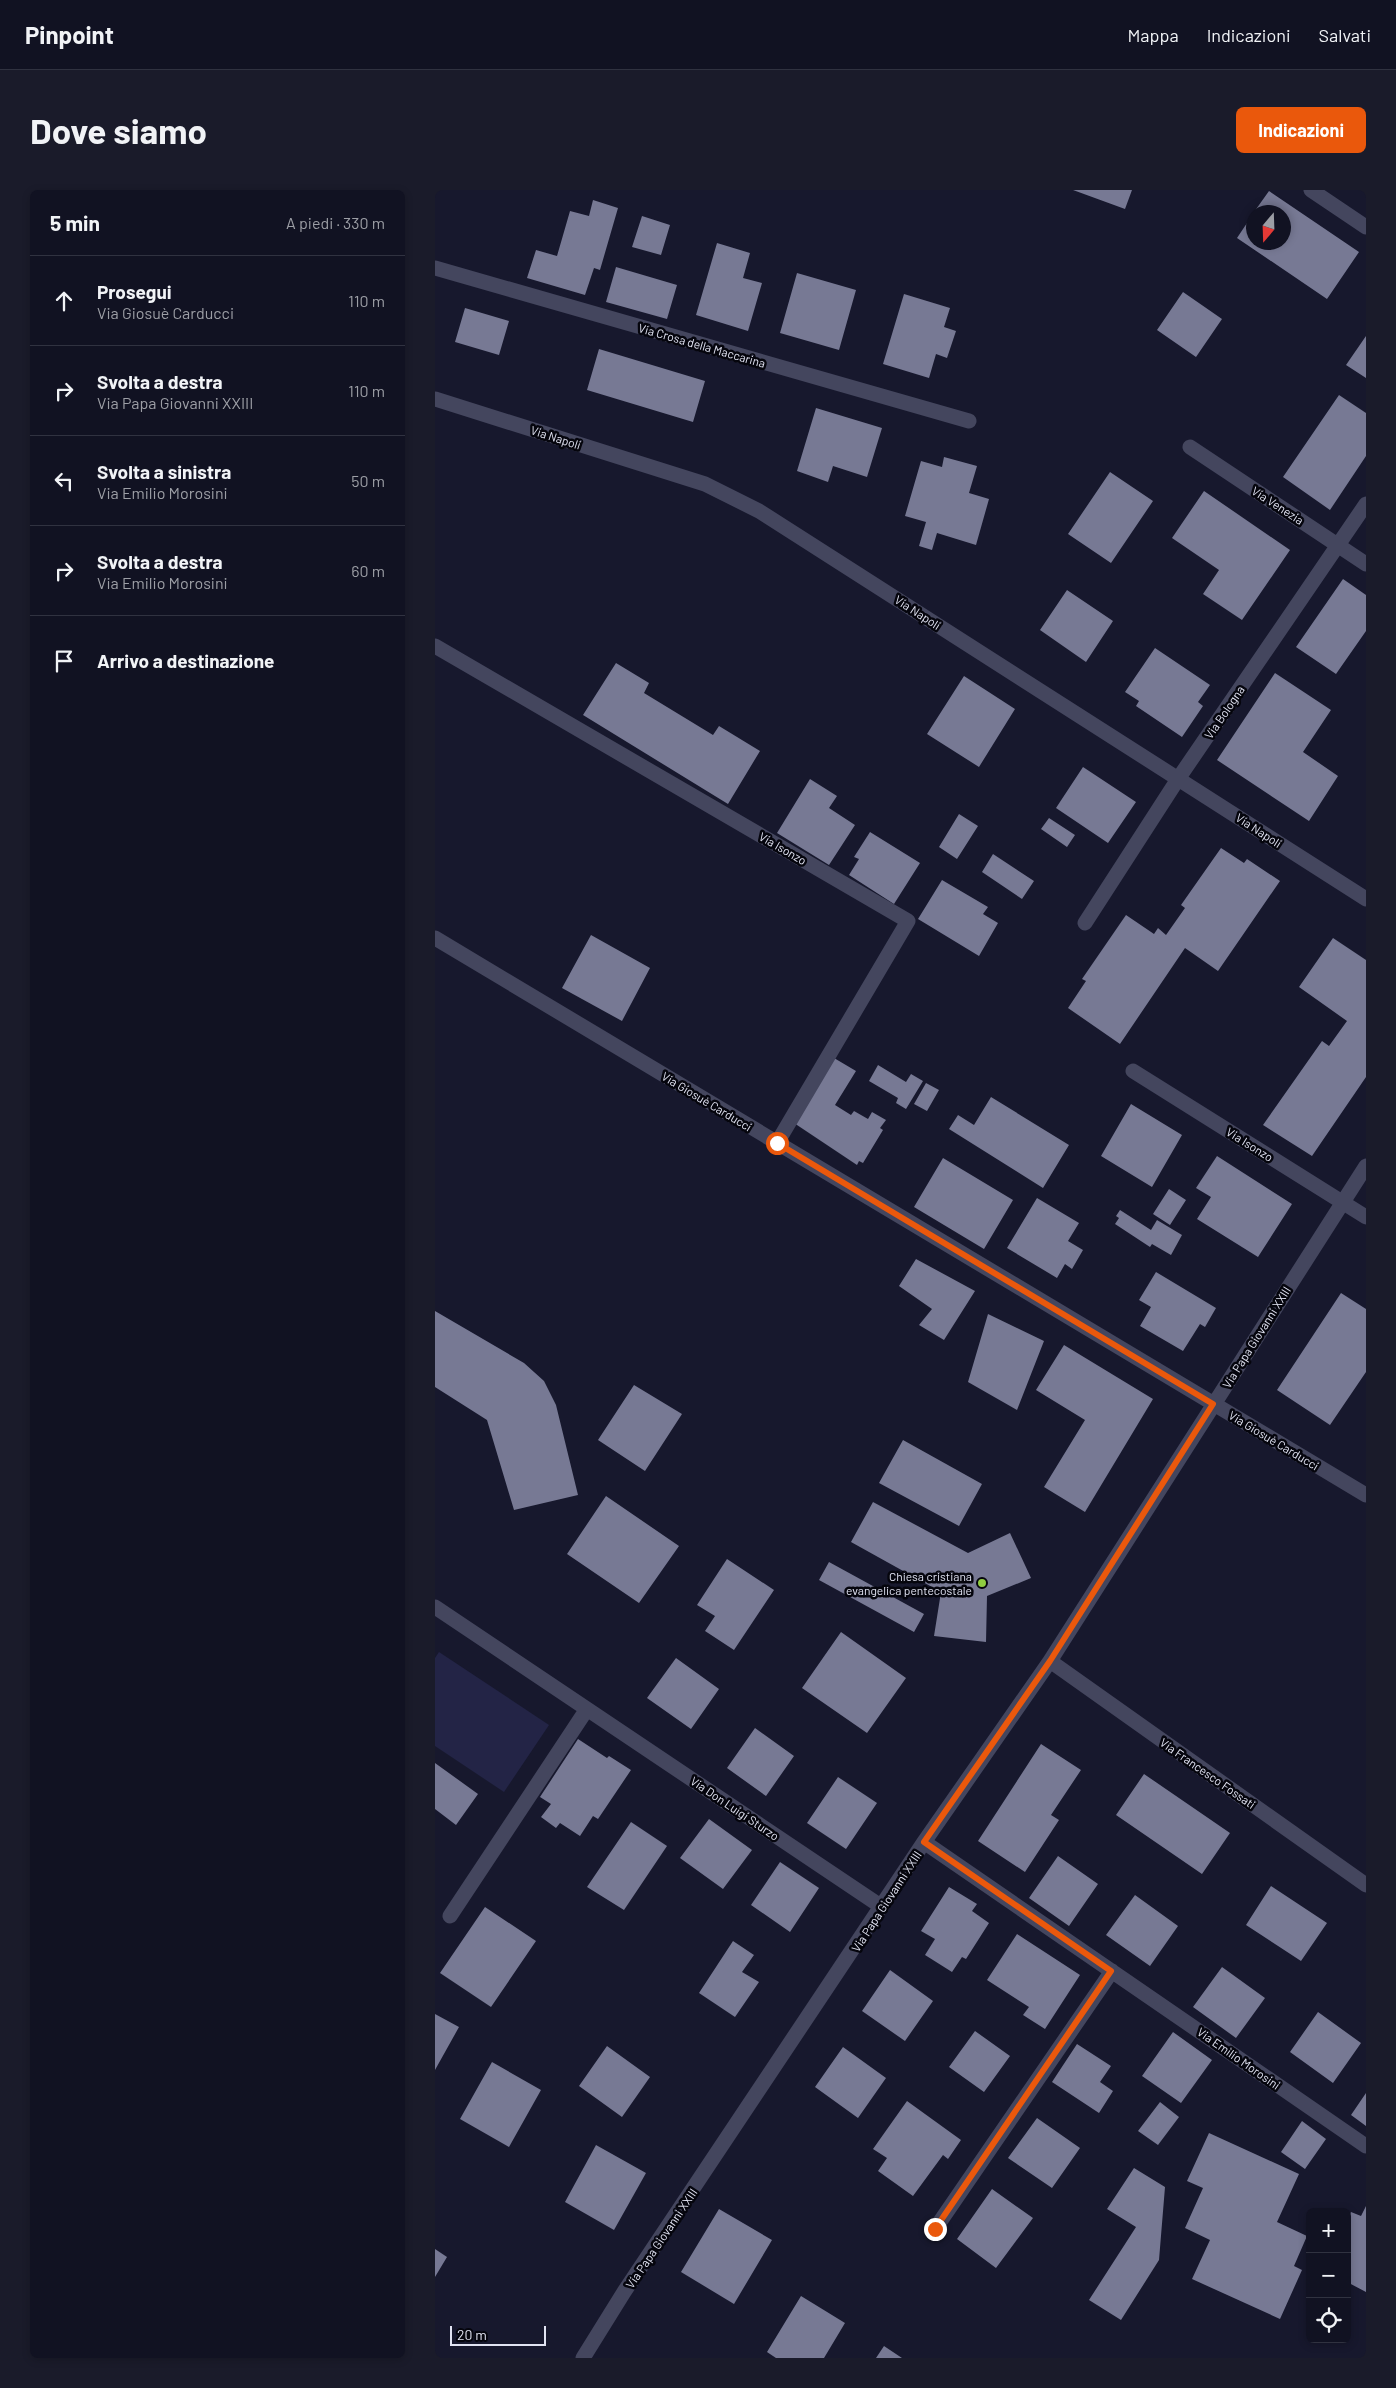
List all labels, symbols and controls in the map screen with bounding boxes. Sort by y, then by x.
text: Pinpoint [25,20,114,49]
text: Mappa [1128,24,1179,46]
text: Indicazioni [1207,24,1291,46]
text: Salvati [1319,24,1371,46]
button: Indicazioni [1236,107,1366,153]
text: Dove siamo [30,109,207,151]
north arrow [1246,205,1291,250]
text: 5 min [50,210,100,235]
text: A piedi · 330 m [286,213,385,232]
text: Prosegui [97,280,172,303]
icon: ahead [50,287,78,315]
text: 110 m [348,291,385,310]
text: Via Giosuè Carducci [97,303,234,322]
street label: Via Crosa della Maccarina [637,320,767,370]
text: Svolta a destra [97,370,223,393]
icon: right [50,377,78,405]
text: 110 m [348,381,385,400]
text: Via Papa Giovanni XXIII [97,393,253,412]
street label: Via Napoli [529,422,583,452]
text: Svolta a sinistra [97,460,231,483]
icon: left [50,467,78,495]
text: 50 m [351,471,385,490]
text: Via Emilio Morosini [97,483,228,502]
street label: Via Venezia [1250,483,1306,527]
text: Svolta a destra [97,550,223,573]
icon: right [50,557,78,585]
text: 60 m [351,561,385,580]
text: Via Emilio Morosini [97,573,228,592]
street label: Via Napoli [892,592,944,632]
icon: arrive [50,647,78,675]
text: Arrivo a destinazione [97,649,275,672]
street label: Via Bologna [1201,683,1247,741]
street label: Via Napoli [1233,810,1285,850]
street label: Via Isonzo [757,829,809,867]
street label: Via Giosuè Carducci [659,1069,755,1133]
street label: Via Isonzo [1224,1124,1276,1164]
route start [766,1132,789,1155]
street label: Via Papa Giovanni XXIII [1219,1284,1293,1390]
street label: Via Giosuè Carducci [1226,1408,1322,1472]
place label: Chiesa cristiana evangelica pentecostale [846,1569,972,1597]
marker: Chiesa cristiana evangelica pentecostale [976,1577,988,1589]
street label: Via Francesco Fossati [1158,1735,1258,1811]
street label: Via Don Luigi Sturzo [688,1773,782,1843]
street label: Via Papa Giovanni XXIII [848,1848,924,1954]
street label: Via Emilio Morosini [1195,2024,1283,2092]
street label: Via Papa Giovanni XXIII [622,2185,700,2291]
map controls [1306,2208,1351,2343]
button: + [1306,2208,1351,2253]
route end [924,2218,947,2241]
button: − [1306,2253,1351,2298]
button: locate [1306,2298,1351,2343]
scale bar [450,2323,546,2346]
text: 20 m [457,2326,487,2343]

